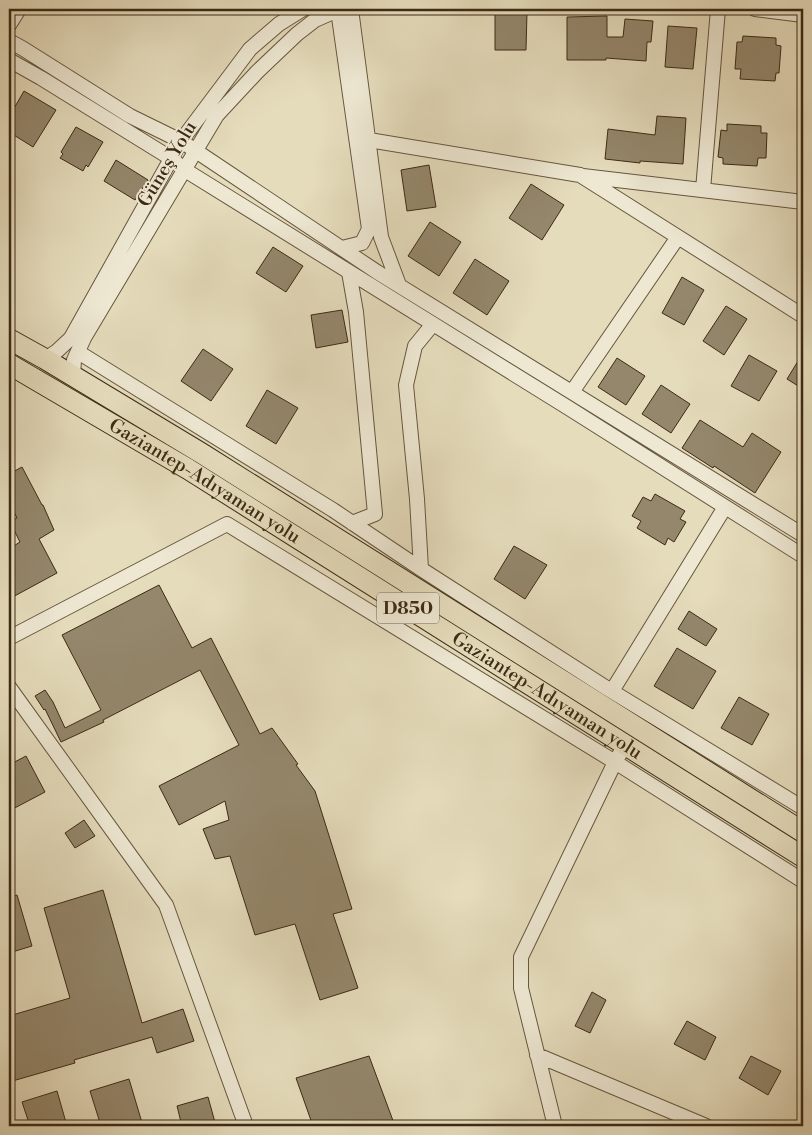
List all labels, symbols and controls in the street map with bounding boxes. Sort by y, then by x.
street label: Güneş Yolu [132,116,202,211]
street label: Gaziantep-Adıyaman yolu [104,413,305,549]
road number: D850 [377,592,439,624]
street label: Gaziantep-Adıyaman yolu [447,626,647,765]

